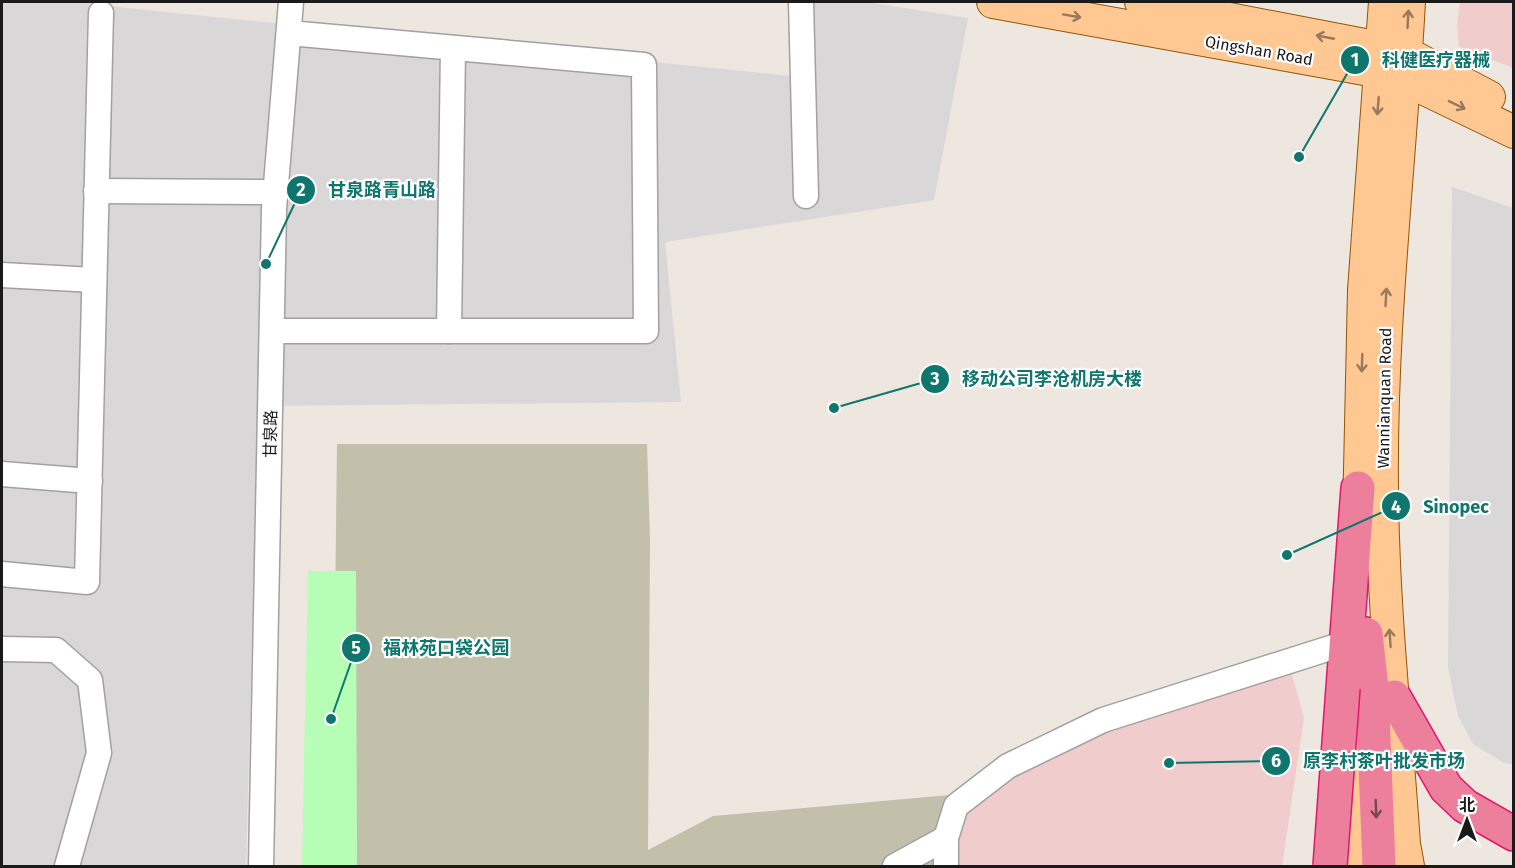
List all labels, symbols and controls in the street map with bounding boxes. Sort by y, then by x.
one-way arrow [1402,10,1413,30]
one-way arrow [1061,11,1081,22]
one-way arrow [1316,31,1335,42]
street label: Qingshan Road [1203,32,1314,69]
callout: 科健医疗器械 [1340,42,1502,78]
text: 1 [1351,49,1359,71]
text: 科健医疗器械 [1382,49,1490,71]
one-way arrow [1372,95,1383,115]
one-way arrow [1447,99,1465,111]
callout: 甘泉路青山路 [286,172,448,208]
text: 2 [296,179,306,201]
text: 甘泉路青山路 [328,179,436,201]
one-way arrow [1381,287,1392,307]
street label: Wannianquan Road [1374,327,1395,469]
one-way arrow [1356,353,1367,373]
callout: 移动公司李沧机房大楼 [920,361,1154,397]
text: 3 [929,368,940,390]
text: 移动公司李沧机房大楼 [962,368,1142,390]
street label: 甘泉路 [261,410,280,458]
callout: Sinopec [1381,488,1501,524]
text: 4 [1391,496,1401,518]
text: Sinopec [1423,496,1489,518]
one-way arrow [1384,629,1395,649]
callout: 福林苑口袋公园 [341,630,521,666]
text: 5 [351,637,361,659]
text: 福林苑口袋公园 [383,637,509,659]
callout: 原李村茶叶批发市场 [1261,743,1477,779]
text: 6 [1271,750,1281,772]
text: 原李村茶叶批发市场 [1303,750,1465,772]
north arrow [1437,790,1497,850]
text: 北 [1459,796,1475,815]
one-way arrow [1370,799,1382,819]

